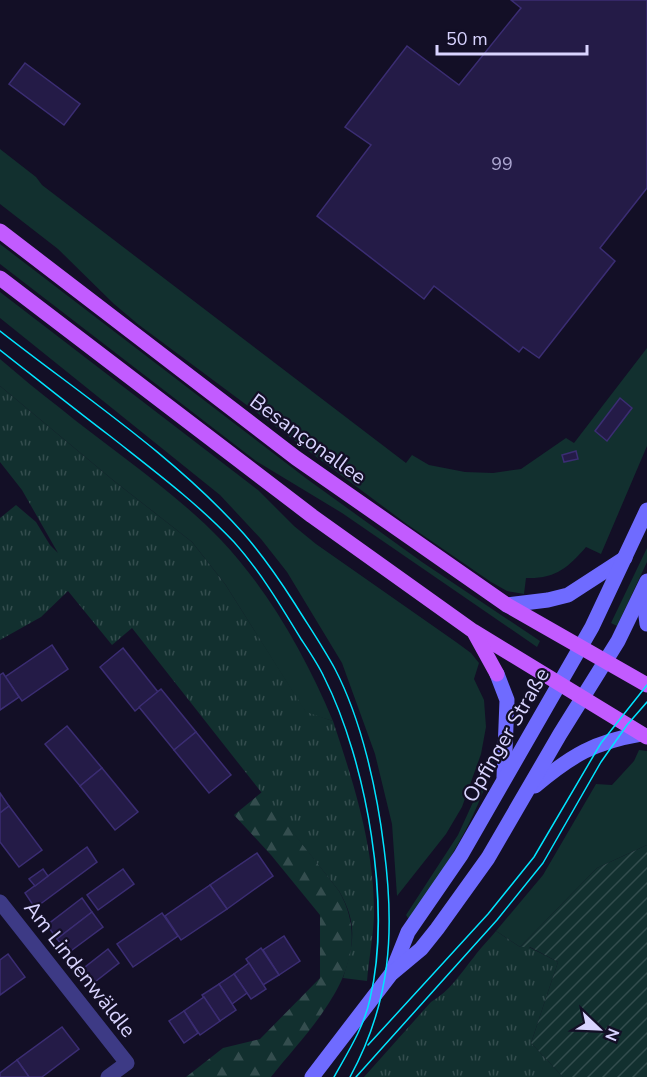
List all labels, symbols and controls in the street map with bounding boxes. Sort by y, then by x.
scale bar [437,18,587,56]
text: 50 m [446,27,488,51]
house number: 99 [491,152,513,176]
street label: Besançonallee [244,387,372,491]
street label: Opfinger Straße [456,663,556,807]
street label: Am Lindenwäldle [18,895,142,1043]
north arrow [569,999,629,1059]
text: N [599,1025,624,1044]

